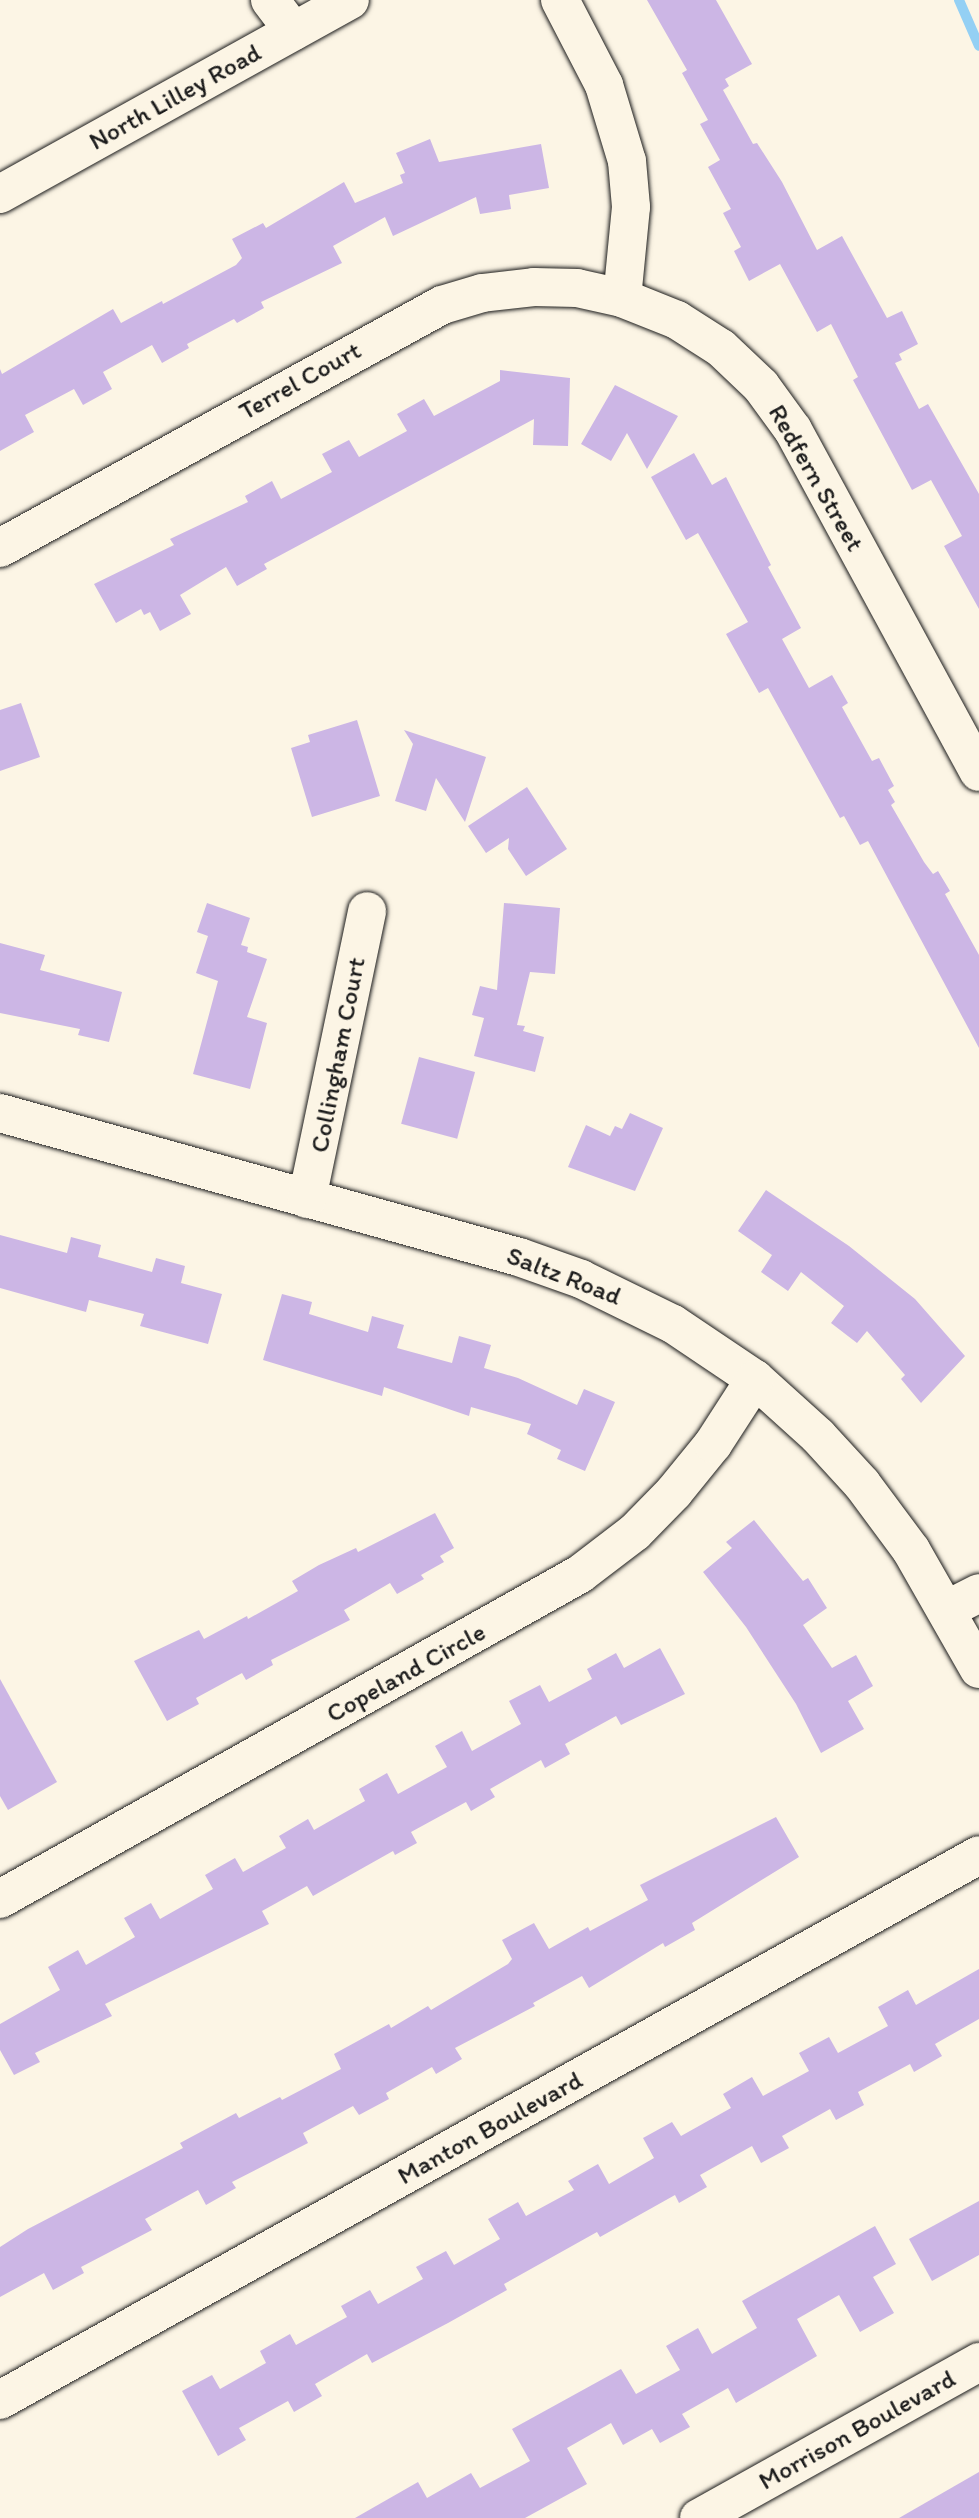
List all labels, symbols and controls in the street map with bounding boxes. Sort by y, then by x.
street label: North Lilley Road [84,37,266,157]
street label: Terrel Court [234,335,366,427]
street label: Redfern Street [761,399,871,557]
street label: Collingham Court [304,955,372,1155]
street label: Saltz Road [503,1240,625,1312]
street label: Copeland Circle [321,1616,491,1730]
street label: Manton Boulevard [392,2064,588,2192]
street label: Morrison Boulevard [753,2363,961,2497]

